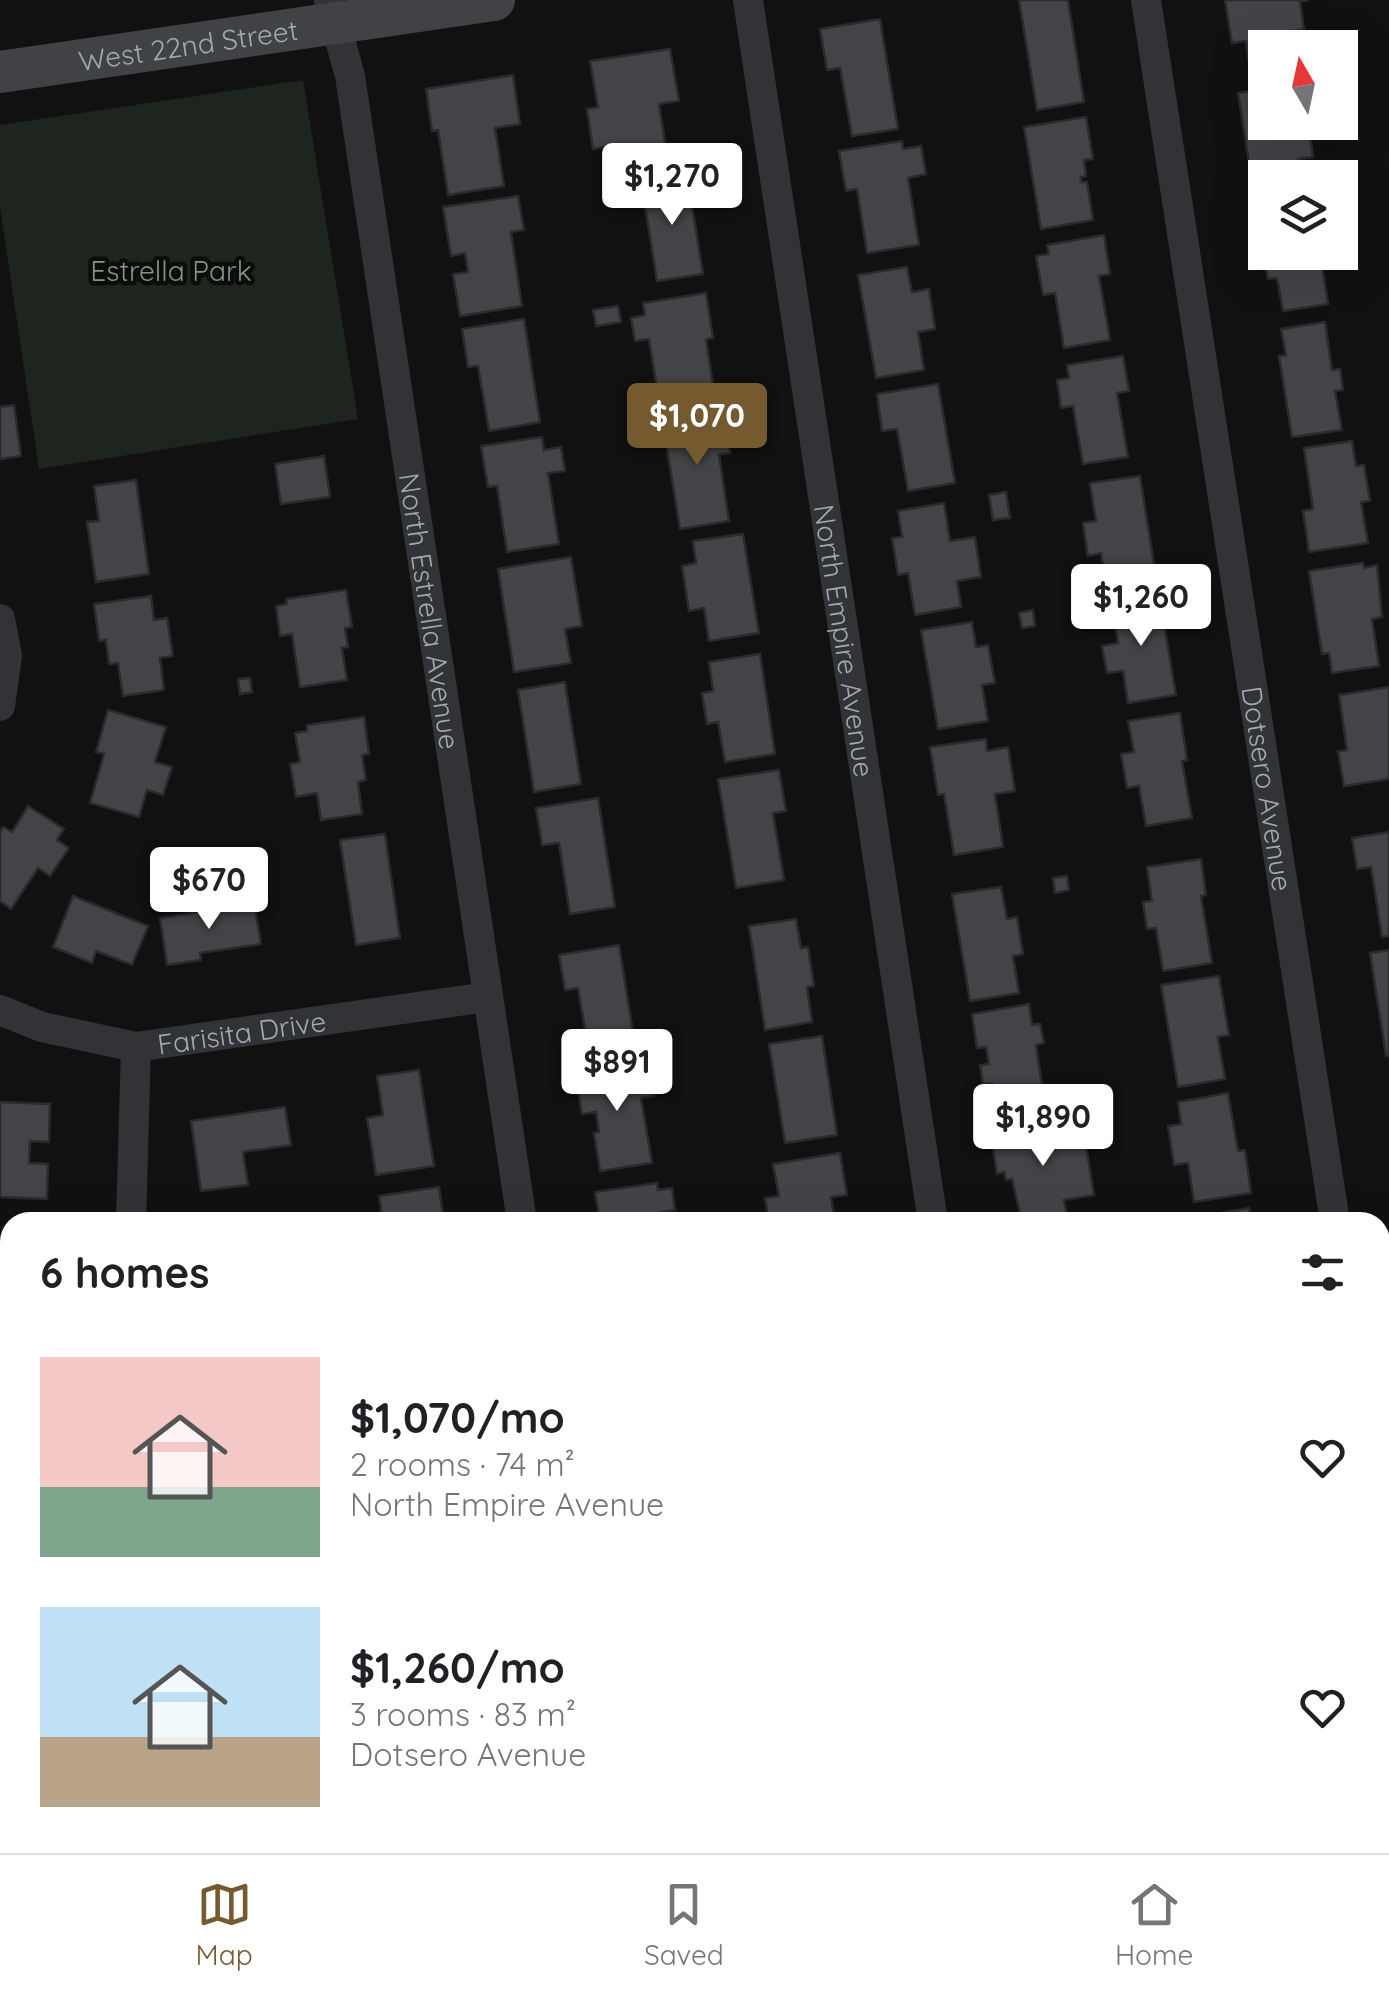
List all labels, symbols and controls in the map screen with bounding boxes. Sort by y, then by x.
street label: West 22nd Street [76,11,300,78]
north arrow [1248,30,1358,140]
map controls [1248,30,1358,270]
pin: $1,270 [591,143,753,228]
text: $1,270 [624,155,720,195]
button: layers [1248,160,1358,270]
park label: Estrella Park [90,253,252,288]
pin: $1,070 [616,383,778,468]
text: $1,070 [649,395,745,435]
street label: North Estrella Avenue [392,471,468,752]
street label: North Empire Avenue [807,502,883,779]
pin: $1,260 [1060,564,1222,649]
text: $1,260 [1093,576,1189,616]
street label: Dotsero Avenue [1235,684,1301,894]
pin: $670 [150,847,268,932]
text: $670 [172,859,246,899]
street label: Farisita Drive [155,1003,328,1061]
pin: $891 [558,1029,676,1114]
text: $891 [583,1041,651,1081]
pin: $1,890 [962,1084,1124,1169]
text: $1,890 [995,1096,1091,1136]
icon: filters [1295,1245,1350,1300]
text: 6 homes [40,1246,210,1299]
text: $1,070/mo [350,1391,565,1444]
icon: home [120,1397,240,1517]
icon: heart [1295,1430,1350,1485]
text: 2 rooms · 74 m² [350,1444,575,1484]
text: North Empire Avenue [350,1484,664,1524]
text: $1,260/mo [350,1641,565,1694]
icon: home [120,1647,240,1767]
icon: heart [1295,1680,1350,1735]
text: 3 rooms · 83 m² [350,1694,576,1734]
text: Dotsero Avenue [350,1734,586,1774]
tab: Map [196,1877,253,1972]
tab: Saved [644,1877,724,1972]
tab: Home [1115,1877,1193,1972]

